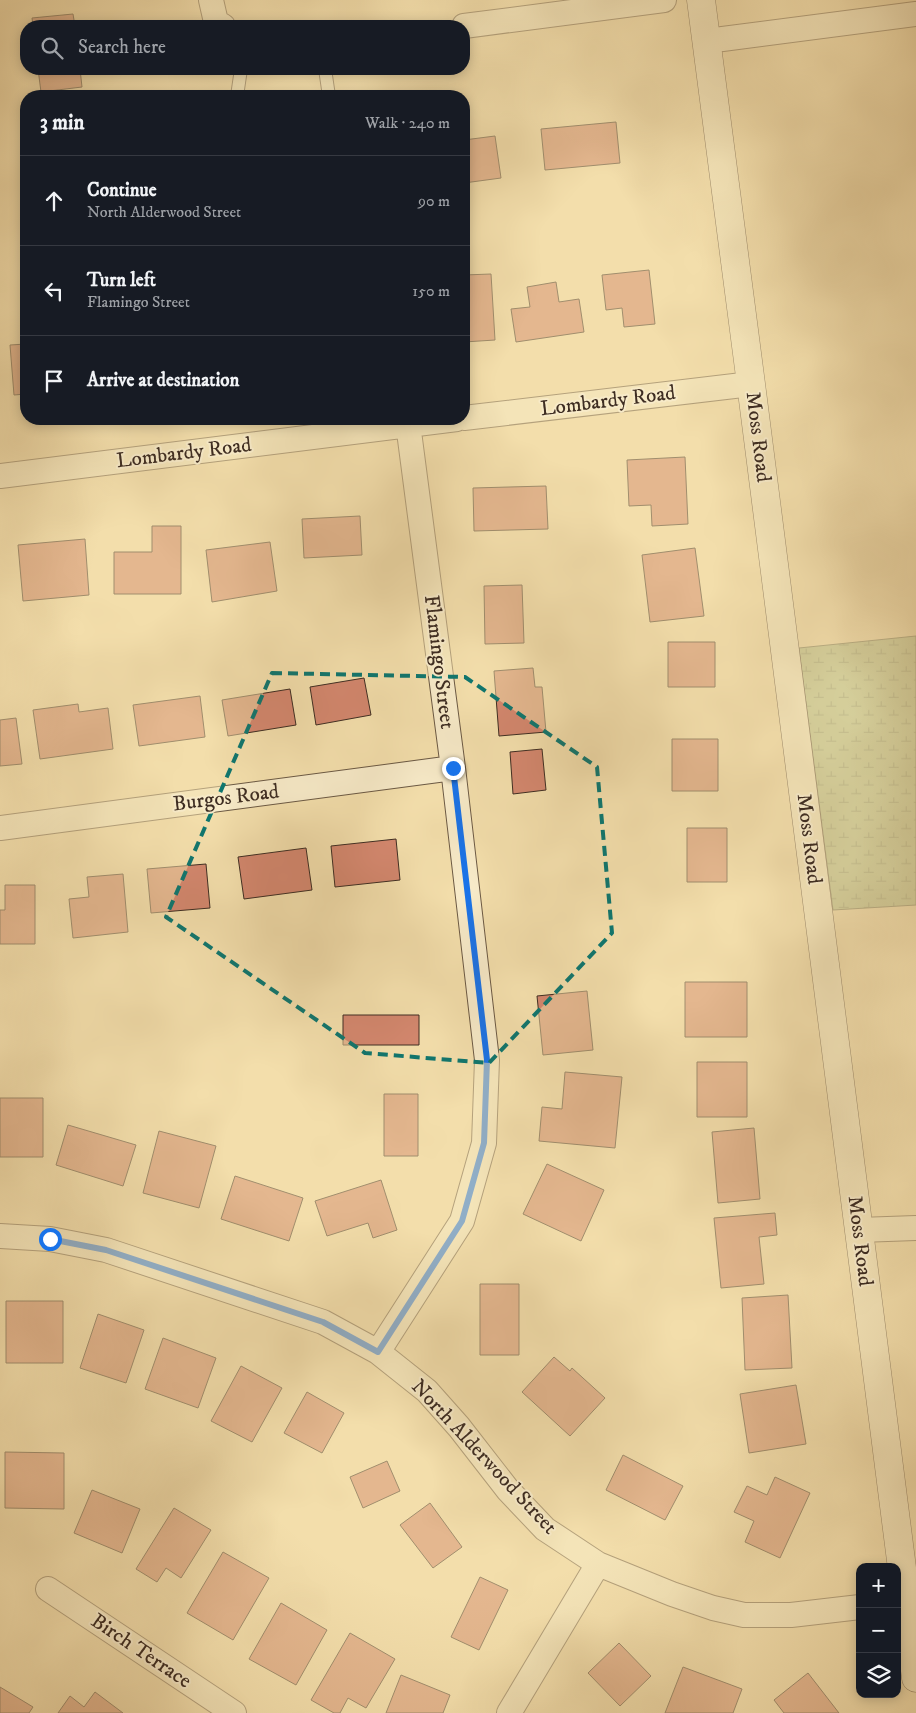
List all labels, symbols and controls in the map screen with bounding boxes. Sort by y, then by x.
search box [20,20,470,75]
icon: search [38,34,66,62]
text: Search here [78,36,166,59]
text: 3 min [40,110,85,136]
text: Walk · 240 m [365,113,450,133]
text: Continue [87,179,157,202]
icon: ahead [40,187,68,215]
text: 90 m [418,191,450,211]
text: North Alderwood Street [87,202,241,222]
text: Turn left [87,269,156,292]
icon: left [40,277,68,305]
text: 150 m [412,281,450,301]
text: Flamingo Street [87,292,190,312]
icon: arrive [40,367,68,395]
text: Arrive at destination [87,369,239,392]
street label: Lombardy Road [539,380,678,422]
street label: Moss Road [740,390,777,484]
street label: Lombardy Road [115,432,254,474]
street label: Flamingo Street [418,593,460,731]
route end [442,757,465,780]
street label: Burgos Road [171,779,281,817]
street label: Moss Road [791,792,828,886]
street label: Moss Road [842,1194,879,1288]
route start [39,1228,62,1251]
street label: North Alderwood Street [405,1374,563,1540]
map controls [856,1563,901,1698]
button: + [856,1563,901,1608]
street label: Birch Terrace [86,1608,196,1694]
button: − [856,1608,901,1653]
button: layers [856,1653,901,1698]

